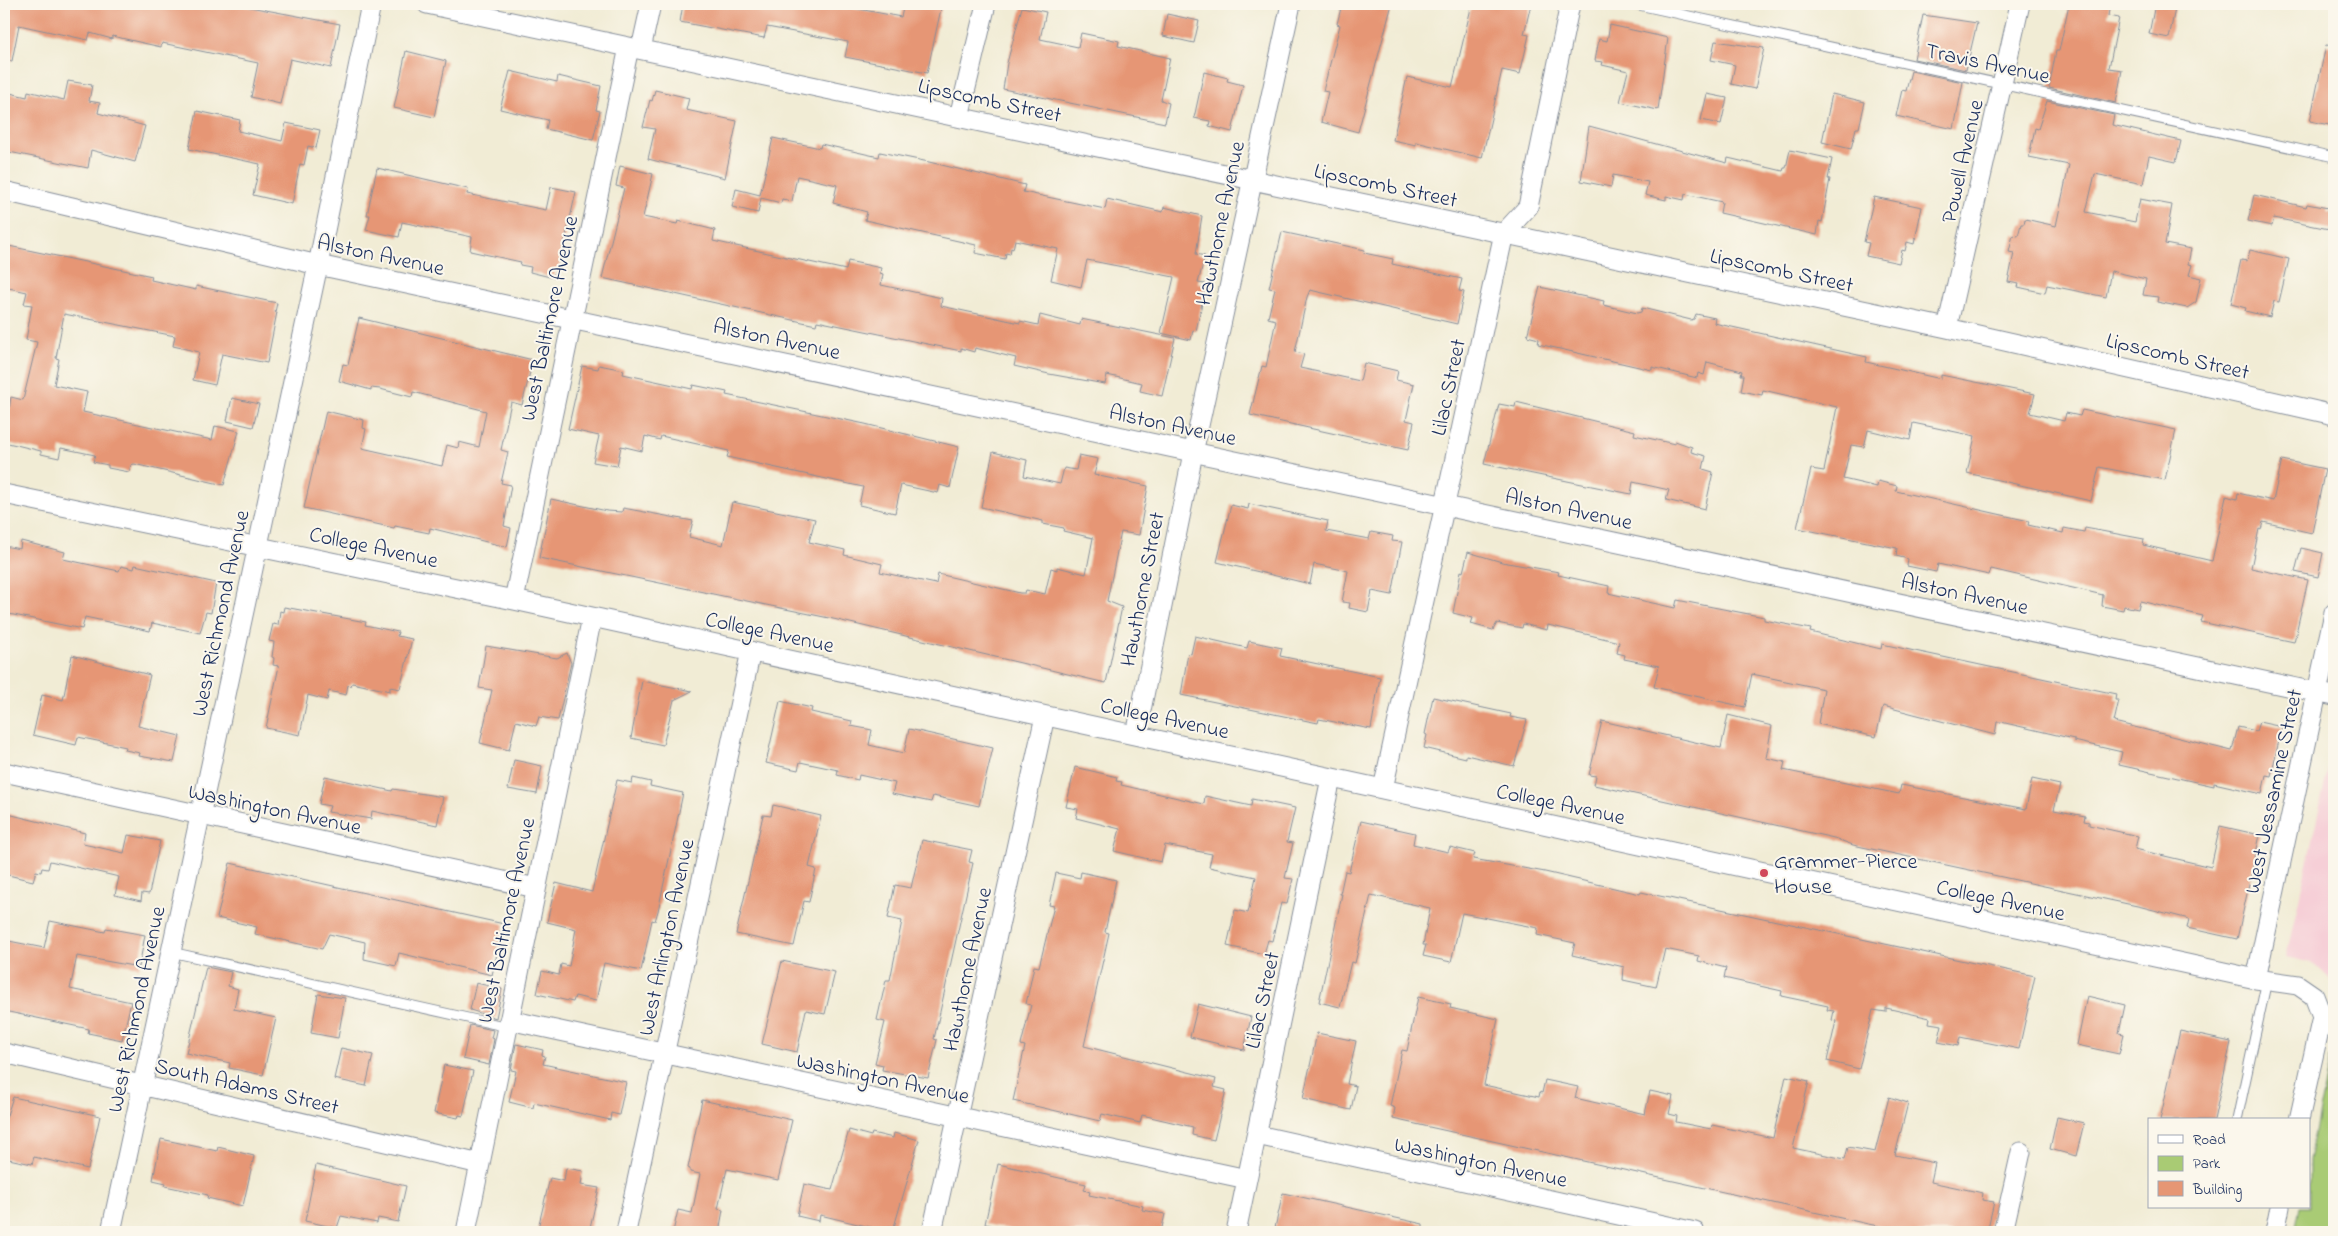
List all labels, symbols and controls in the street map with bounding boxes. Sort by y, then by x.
street label: Travis Avenue [1922,36,2053,94]
street label: Lipscomb Street [915,71,1065,133]
street label: Powell Avenue [1934,97,1994,227]
street label: Hawthorne Avenue [1189,138,1255,309]
street label: Lipscomb Street [1311,156,1461,218]
street label: West Baltimore Avenue [514,213,588,424]
street label: Alston Avenue [314,228,447,286]
street label: Lipscomb Street [1707,241,1857,303]
street label: Alston Avenue [710,312,843,370]
street label: Lipscomb Street [2103,326,2253,390]
street label: Lilac Street [1424,336,1476,439]
street label: Alston Avenue [1106,398,1239,456]
street label: Alston Avenue [1502,482,1635,540]
street label: West Richmond Avenue [184,507,259,720]
street label: Hawthorne Street [1113,509,1175,670]
street label: College Avenue [306,520,441,579]
street label: Alston Avenue [1898,567,2031,625]
street label: College Avenue [702,605,837,664]
street label: West Jessamine Street [2238,686,2312,897]
street label: College Avenue [1097,691,1232,750]
street label: Washington Avenue [185,777,364,846]
street label: College Avenue [1493,777,1628,836]
street label: West Baltimore Avenue [471,815,545,1026]
street label: West Arlington Avenue [631,836,705,1039]
place label: Grammer-Pierce House [1774,847,1917,904]
marker: Grammer-Pierce House [1758,867,1770,879]
street label: College Avenue [1933,873,2068,932]
street label: Hawthorne Avenue [936,884,1002,1055]
street label: West Richmond Avenue [100,903,175,1116]
street label: Lilac Street [1238,949,1290,1052]
street label: Washington Avenue [793,1046,972,1115]
street label: South Adams Street [151,1051,342,1125]
legend [2148,1118,2310,1208]
text: Road [2193,1129,2226,1151]
street label: Washington Avenue [1391,1130,1570,1199]
text: Park [2193,1153,2221,1175]
text: Building [2192,1179,2242,1202]

